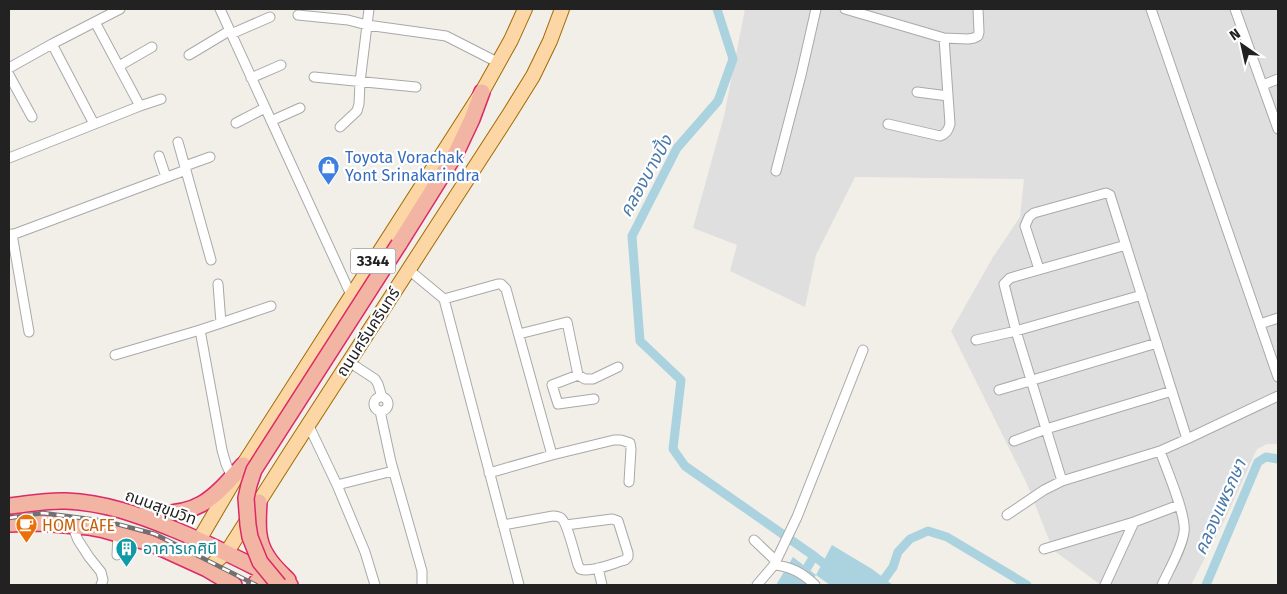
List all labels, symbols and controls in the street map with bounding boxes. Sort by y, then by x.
north arrow [1217,20,1267,70]
text: N [1226,25,1244,44]
water label: คลองบางปิ้ง [614,130,678,221]
place label: Toyota Vorachak Yont Srinakarindra [345,148,480,185]
shop icon: Toyota Vorachak Yont Srinakarindra [317,154,341,185]
road number: 3344 [350,248,396,274]
street label: ถนนศรีนครินทร์ [332,283,404,380]
water label: คลองแพรกษา [1189,455,1251,558]
street label: ถนนสุขุมวิท [123,485,199,529]
cafe icon: HOM CAFE [14,513,38,544]
place label: HOM CAFE [42,516,115,535]
building icon: อาคารเกศินี [115,536,139,567]
place label: อาคารเกศินี [143,539,217,558]

